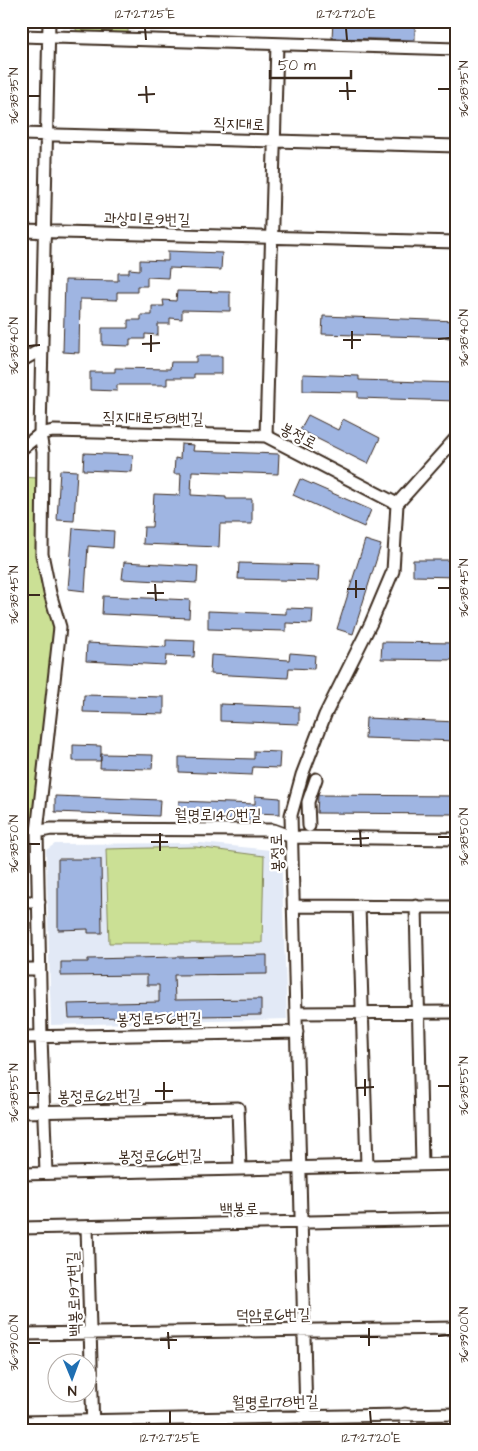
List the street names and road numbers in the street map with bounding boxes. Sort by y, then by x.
street label: 직지대로 [213,112,265,136]
street label: 과상미로9번길 [104,207,190,231]
street label: 직지대로581번길 [102,406,204,430]
street label: 봉정로 [276,417,321,454]
street label: 월명로140번길 [174,804,262,826]
street label: 봉정로 [265,833,289,873]
street label: 봉정로56번길 [116,1007,202,1031]
street label: 봉정로62번길 [57,1084,141,1108]
street label: 봉정로66번길 [118,1144,203,1168]
street label: 백봉로 [220,1198,259,1220]
street label: 백봉로197번길 [62,1251,86,1337]
street label: 덕암로6번길 [236,1303,311,1327]
street label: 월명로178번길 [232,1390,319,1414]

